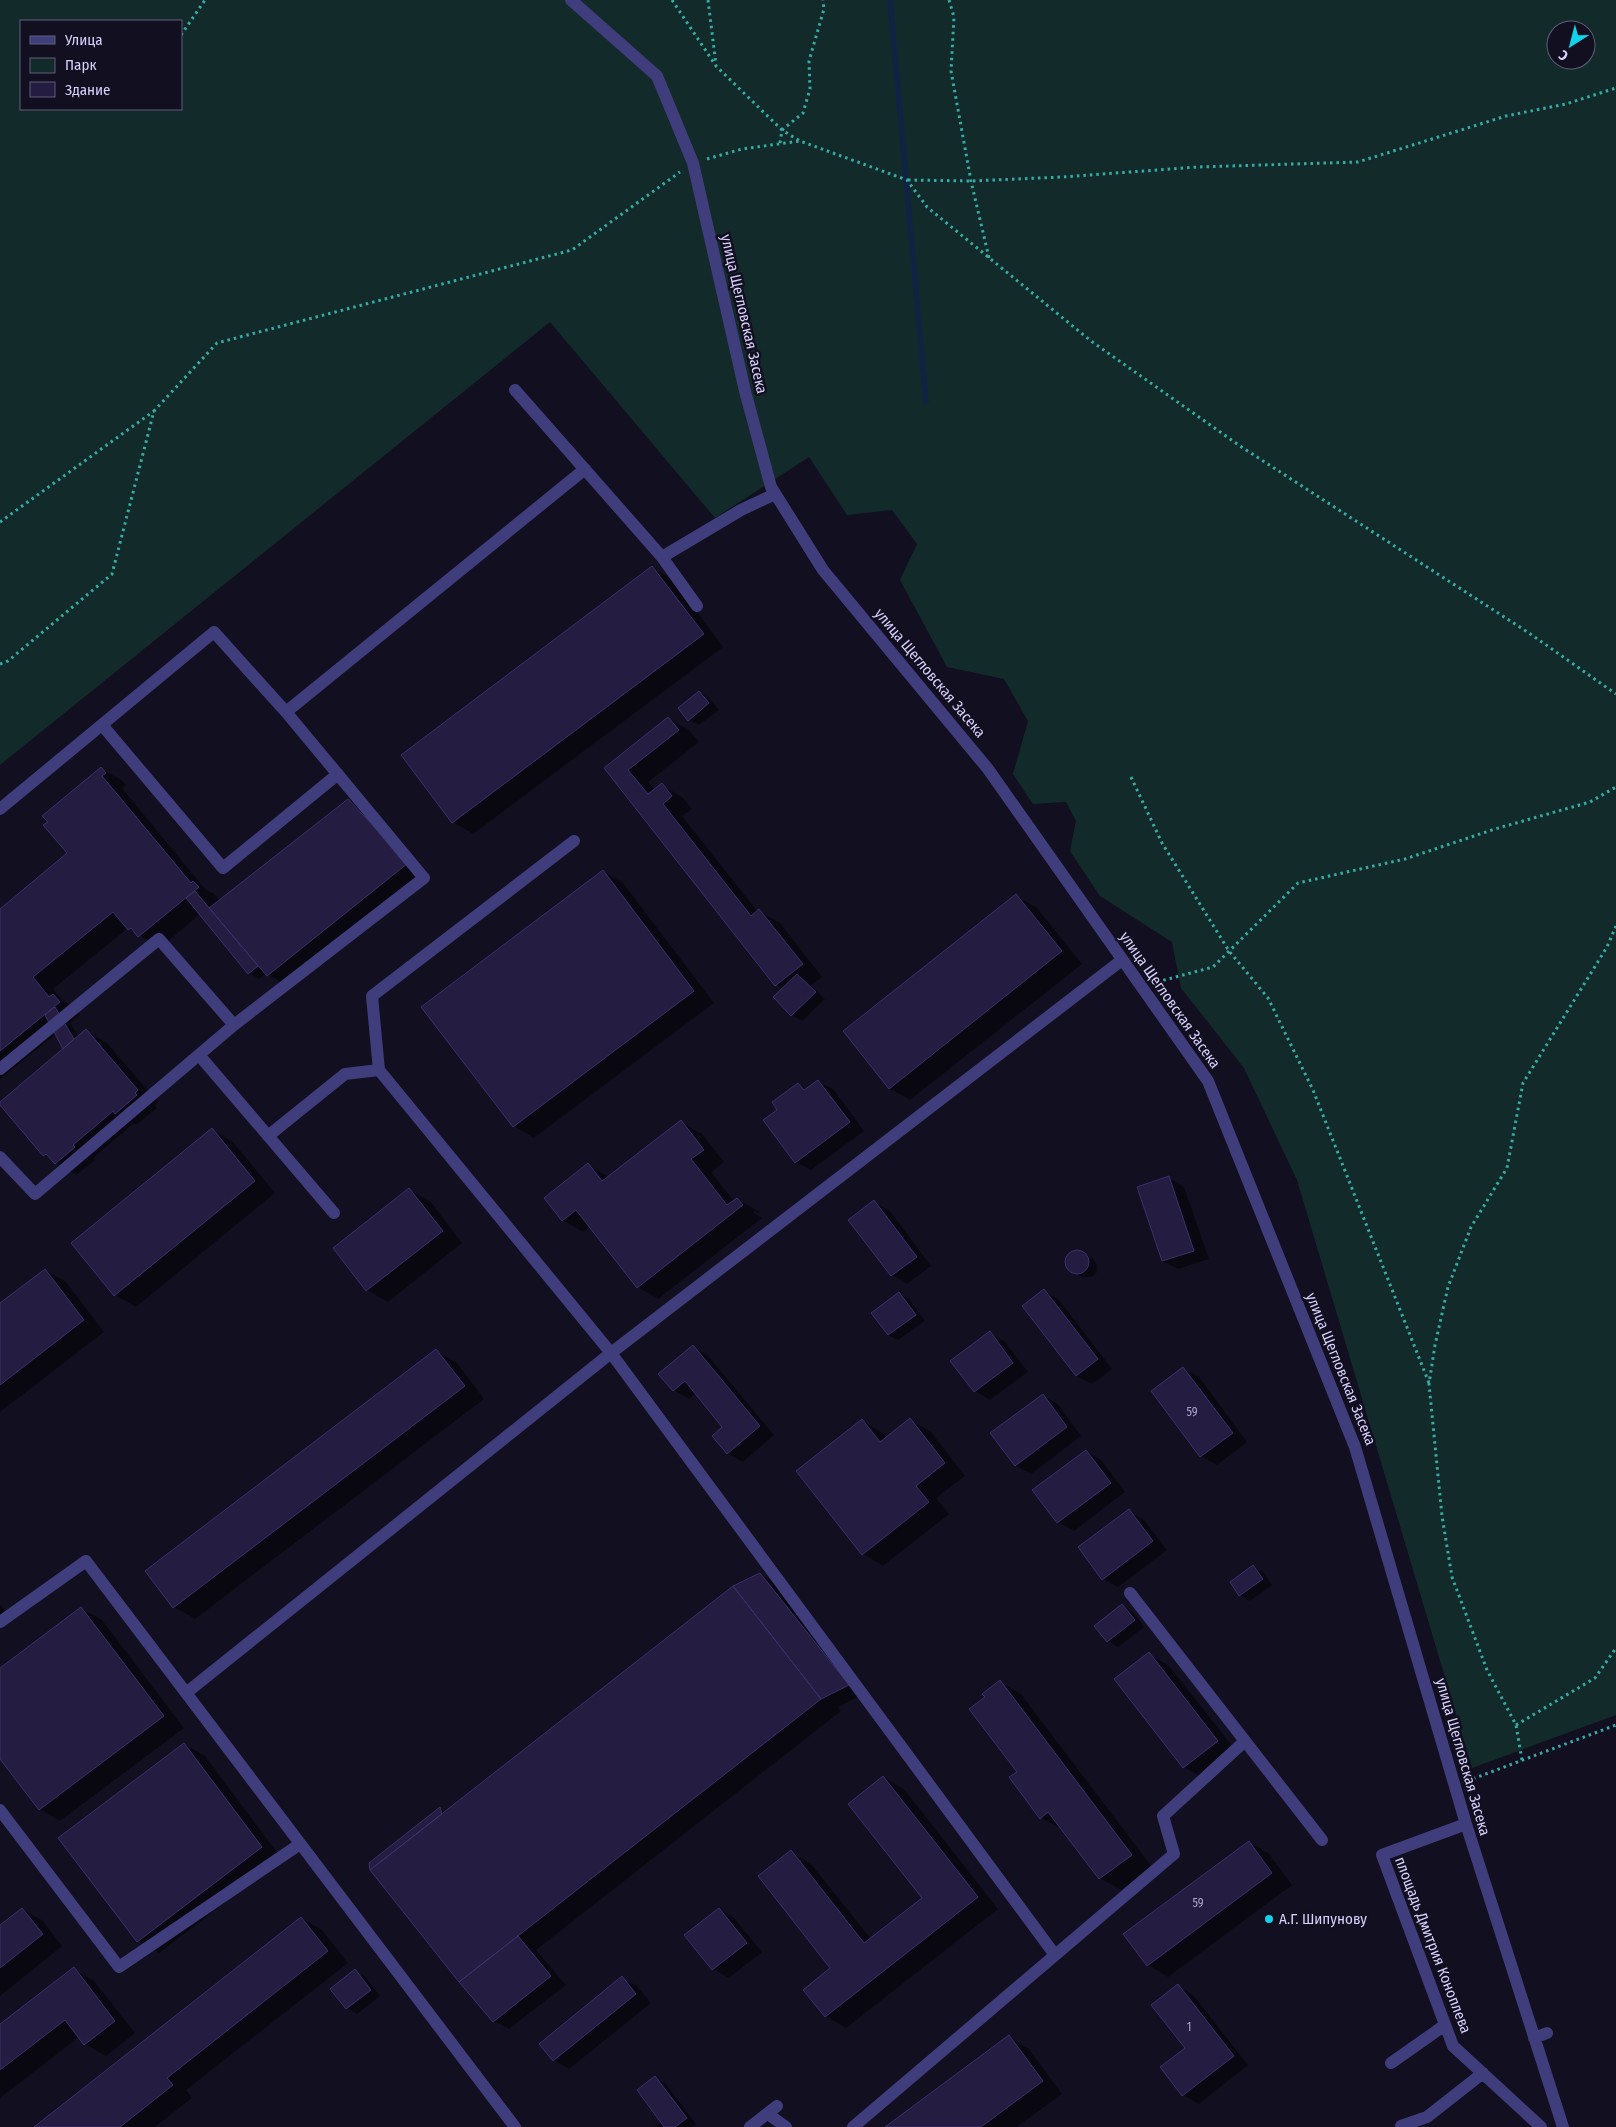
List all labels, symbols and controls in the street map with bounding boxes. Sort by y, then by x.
legend [20,20,182,110]
north arrow [1546,20,1596,70]
text: Улица [64,31,103,49]
text: С [1555,46,1572,64]
text: Парк [65,56,96,74]
text: Здание [65,81,111,99]
street label: улица Щегловская Засека [717,233,771,395]
street label: улица Щегловская Засека [871,605,989,741]
street label: улица Щегловская Засека [1116,928,1224,1072]
street label: улица Щегловская Засека [1302,1290,1380,1448]
house number: 59 [1186,1405,1198,1419]
street label: улица Щегловская Засека [1432,1676,1494,1838]
street label: площадь Дмитрия Коноплева [1391,1854,1475,2036]
house number: 59 [1192,1896,1204,1910]
place label: А.Г. Шипунову [1279,1910,1367,1928]
marker: А.Г. Шипунову [1263,1913,1275,1925]
house number: 1 [1187,2020,1191,2034]

